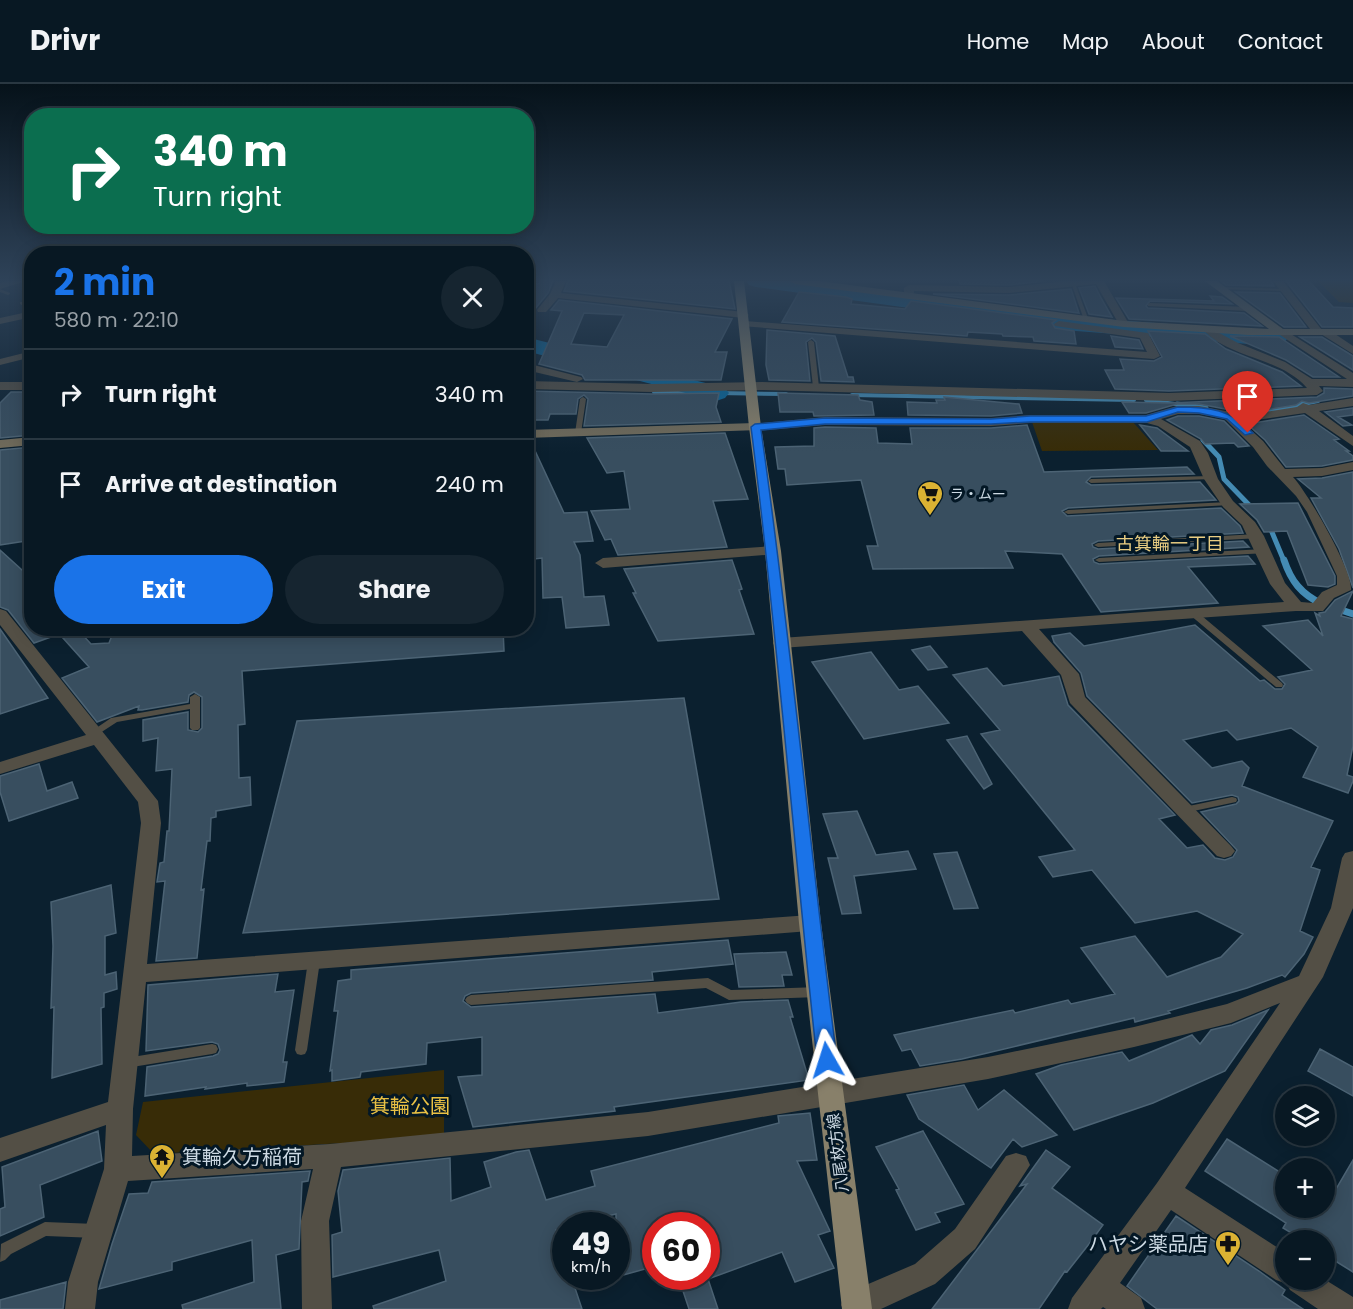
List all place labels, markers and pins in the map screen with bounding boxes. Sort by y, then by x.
pin [1222,371,1273,433]
supermarket icon: ラ・ムー [915,479,945,517]
place label: ラ・ムー [950,484,1006,504]
temple icon: 箕輪久方稲荷 [147,1142,177,1180]
place label: 箕輪久方稲荷 [182,1143,302,1171]
pharmacy icon: ハヤシ薬品店 [1213,1229,1243,1267]
place label: ハヤシ薬品店 [1088,1230,1208,1258]

